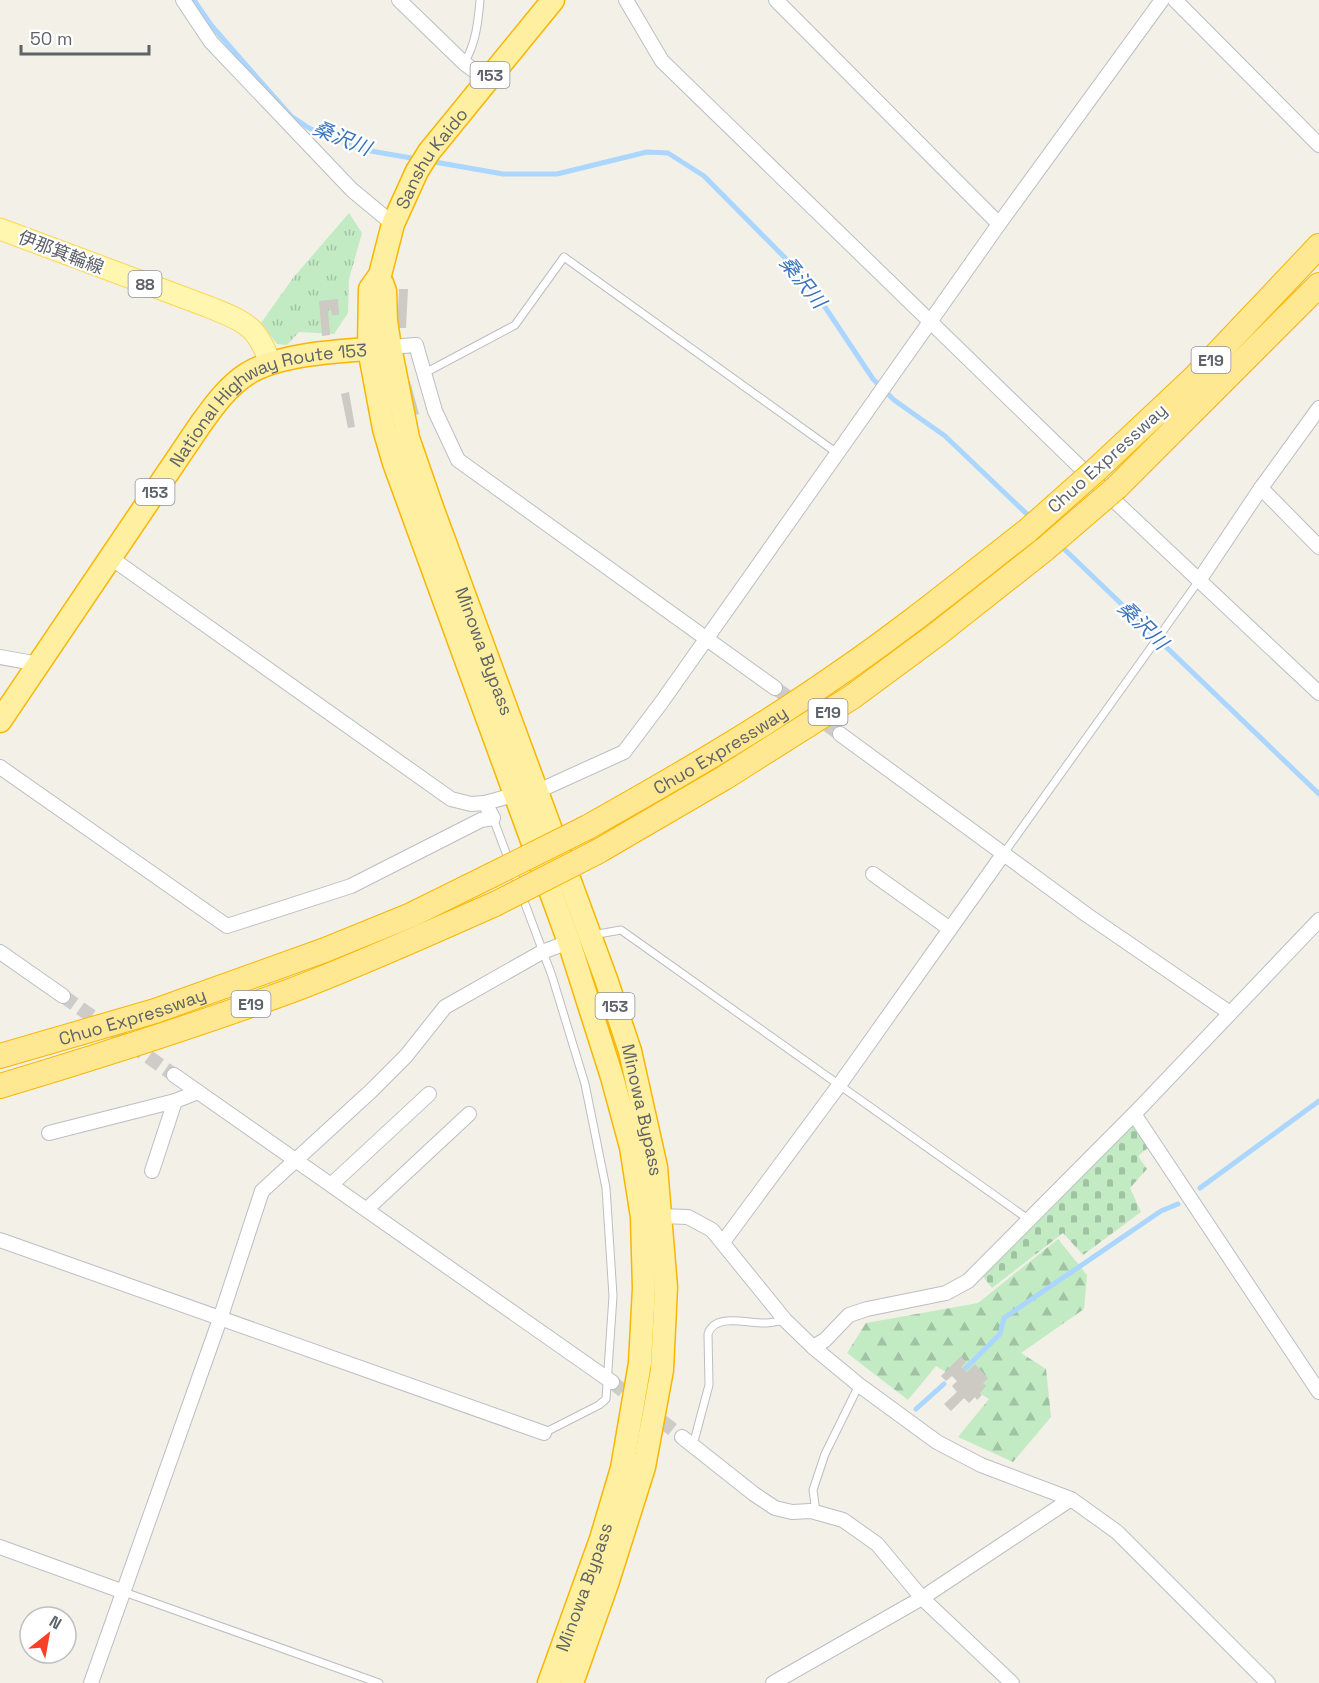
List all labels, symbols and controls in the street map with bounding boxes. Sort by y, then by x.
scale bar [21,18,148,56]
text: 50 m [30,27,72,50]
road number: 153 [470,62,510,88]
street label: Sanshu Kaido [390,103,472,212]
water label: 桑沢川 [309,115,377,162]
street label: 伊那箕輪線 [15,225,107,279]
water label: 桑沢川 [774,251,833,315]
road number: 88 [128,271,162,297]
street label: National Highway Route 153 [164,338,368,471]
road number: E19 [1192,347,1230,373]
street label: Chuo Expressway [1042,398,1172,518]
road number: 153 [136,479,174,505]
street label: Minowa Bypass [451,584,519,718]
water label: 桑沢川 [1112,595,1175,657]
road number: E19 [808,699,848,725]
street label: Chuo Expressway [649,700,792,799]
street label: Chuo Expressway [56,982,209,1050]
road number: E19 [232,991,270,1017]
road number: 153 [596,993,634,1019]
street label: Minowa Bypass [617,1041,668,1177]
street label: Minowa Bypass [550,1520,617,1654]
north arrow [18,1605,78,1665]
text: N [45,1611,65,1634]

